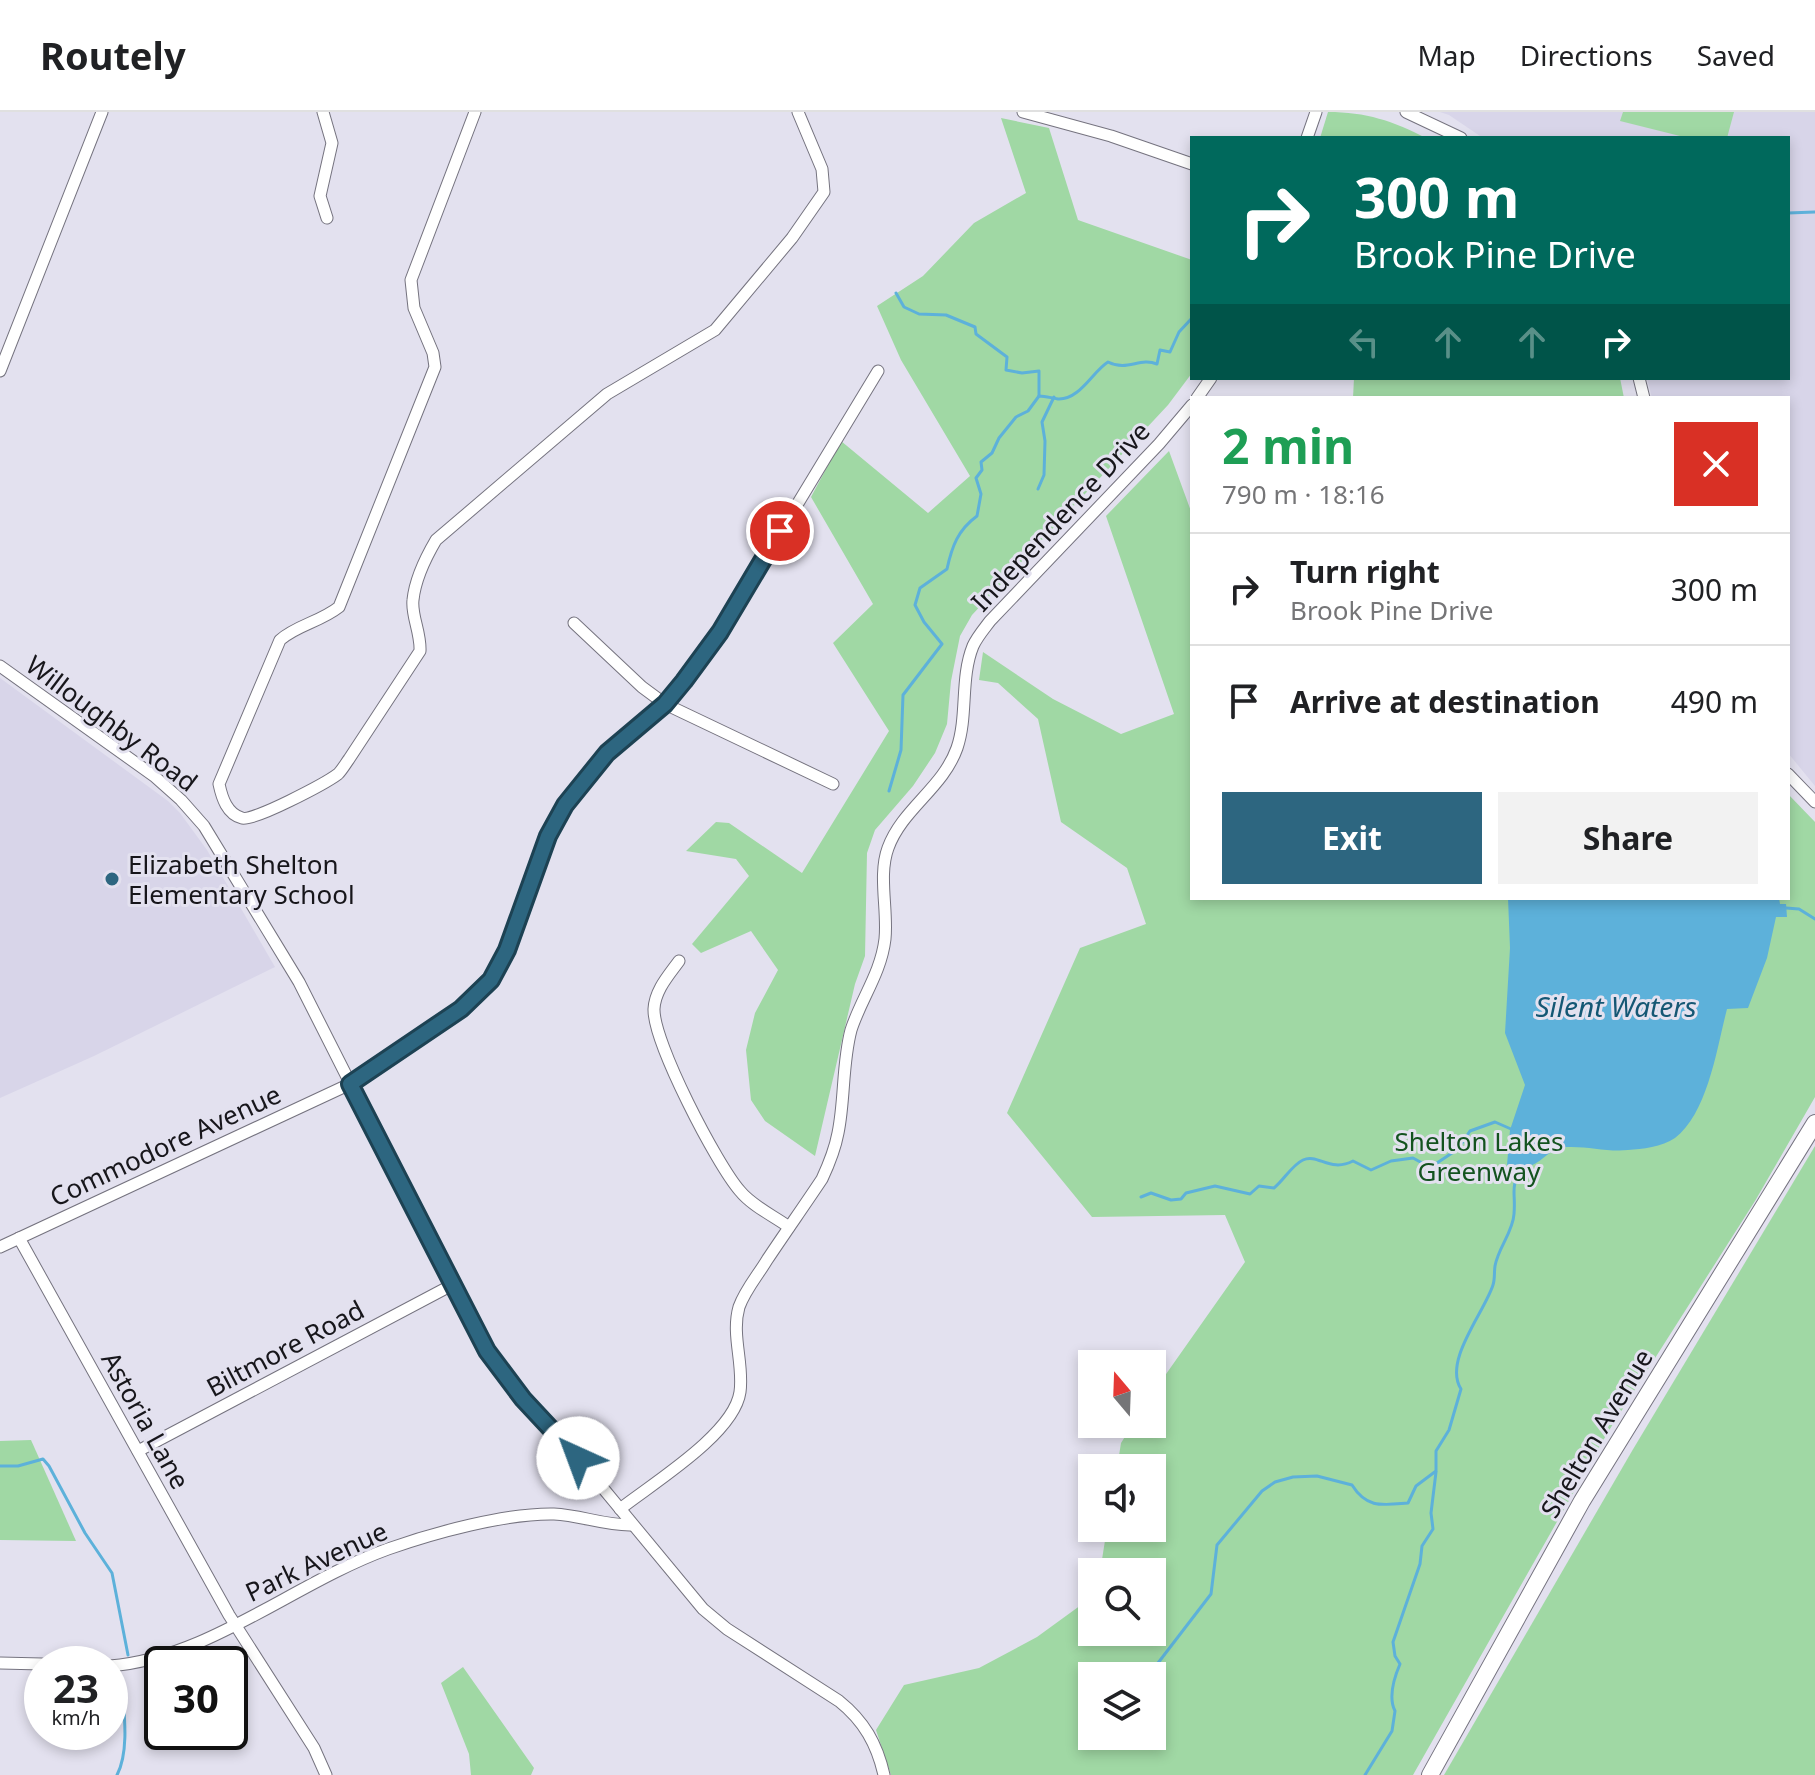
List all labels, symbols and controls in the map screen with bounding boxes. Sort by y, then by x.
text: Routely [40,29,186,81]
text: Map [1417,36,1476,74]
text: Directions [1520,36,1653,74]
text: Saved [1697,36,1775,74]
text: 300 m [1354,158,1519,234]
icon: right [1222,168,1326,272]
text: Brook Pine Drive [1354,230,1636,279]
icon: left [1342,320,1386,364]
icon: ahead [1426,320,1470,364]
icon: ahead [1510,320,1554,364]
icon: right [1594,320,1638,364]
street label: Independence Drive [963,413,1157,619]
text: 2 min [1222,413,1354,478]
button: close [1674,422,1758,506]
text: 790 m · 18:16 [1222,476,1385,512]
pin [746,497,814,565]
icon: arrive [758,509,802,553]
text: Turn right [1290,551,1440,592]
icon: right [1222,567,1266,611]
text: 300 m [1671,569,1758,610]
text: Brook Pine Drive [1290,592,1493,628]
street label: Willoughby Road [19,647,205,799]
icon: arrive [1222,679,1266,723]
text: Arrive at destination [1290,681,1600,722]
text: 490 m [1671,681,1758,722]
button: Exit [1222,792,1482,884]
button: Share [1498,792,1758,884]
place label: Elizabeth Shelton Elementary School [128,846,355,912]
marker: Elizabeth Shelton Elementary School [103,870,121,888]
water label: Silent Waters [1535,987,1697,1025]
street label: Commodore Avenue [44,1076,286,1214]
park label: Shelton Lakes Greenway [1395,1123,1563,1189]
street label: Biltmore Road [200,1291,370,1405]
street label: Shelton Avenue [1531,1342,1661,1524]
street label: Astoria Lane [93,1345,199,1495]
north arrow [1078,1350,1166,1438]
map controls [1078,1350,1166,1750]
position arrow [536,1416,620,1500]
button: sound [1078,1454,1166,1542]
street label: Park Avenue [239,1512,393,1610]
button: search [1078,1558,1166,1646]
speed limit sign: 30 [144,1646,248,1750]
text: 23 [53,1660,99,1715]
button: layers [1078,1662,1166,1750]
text: km/h [51,1704,101,1731]

